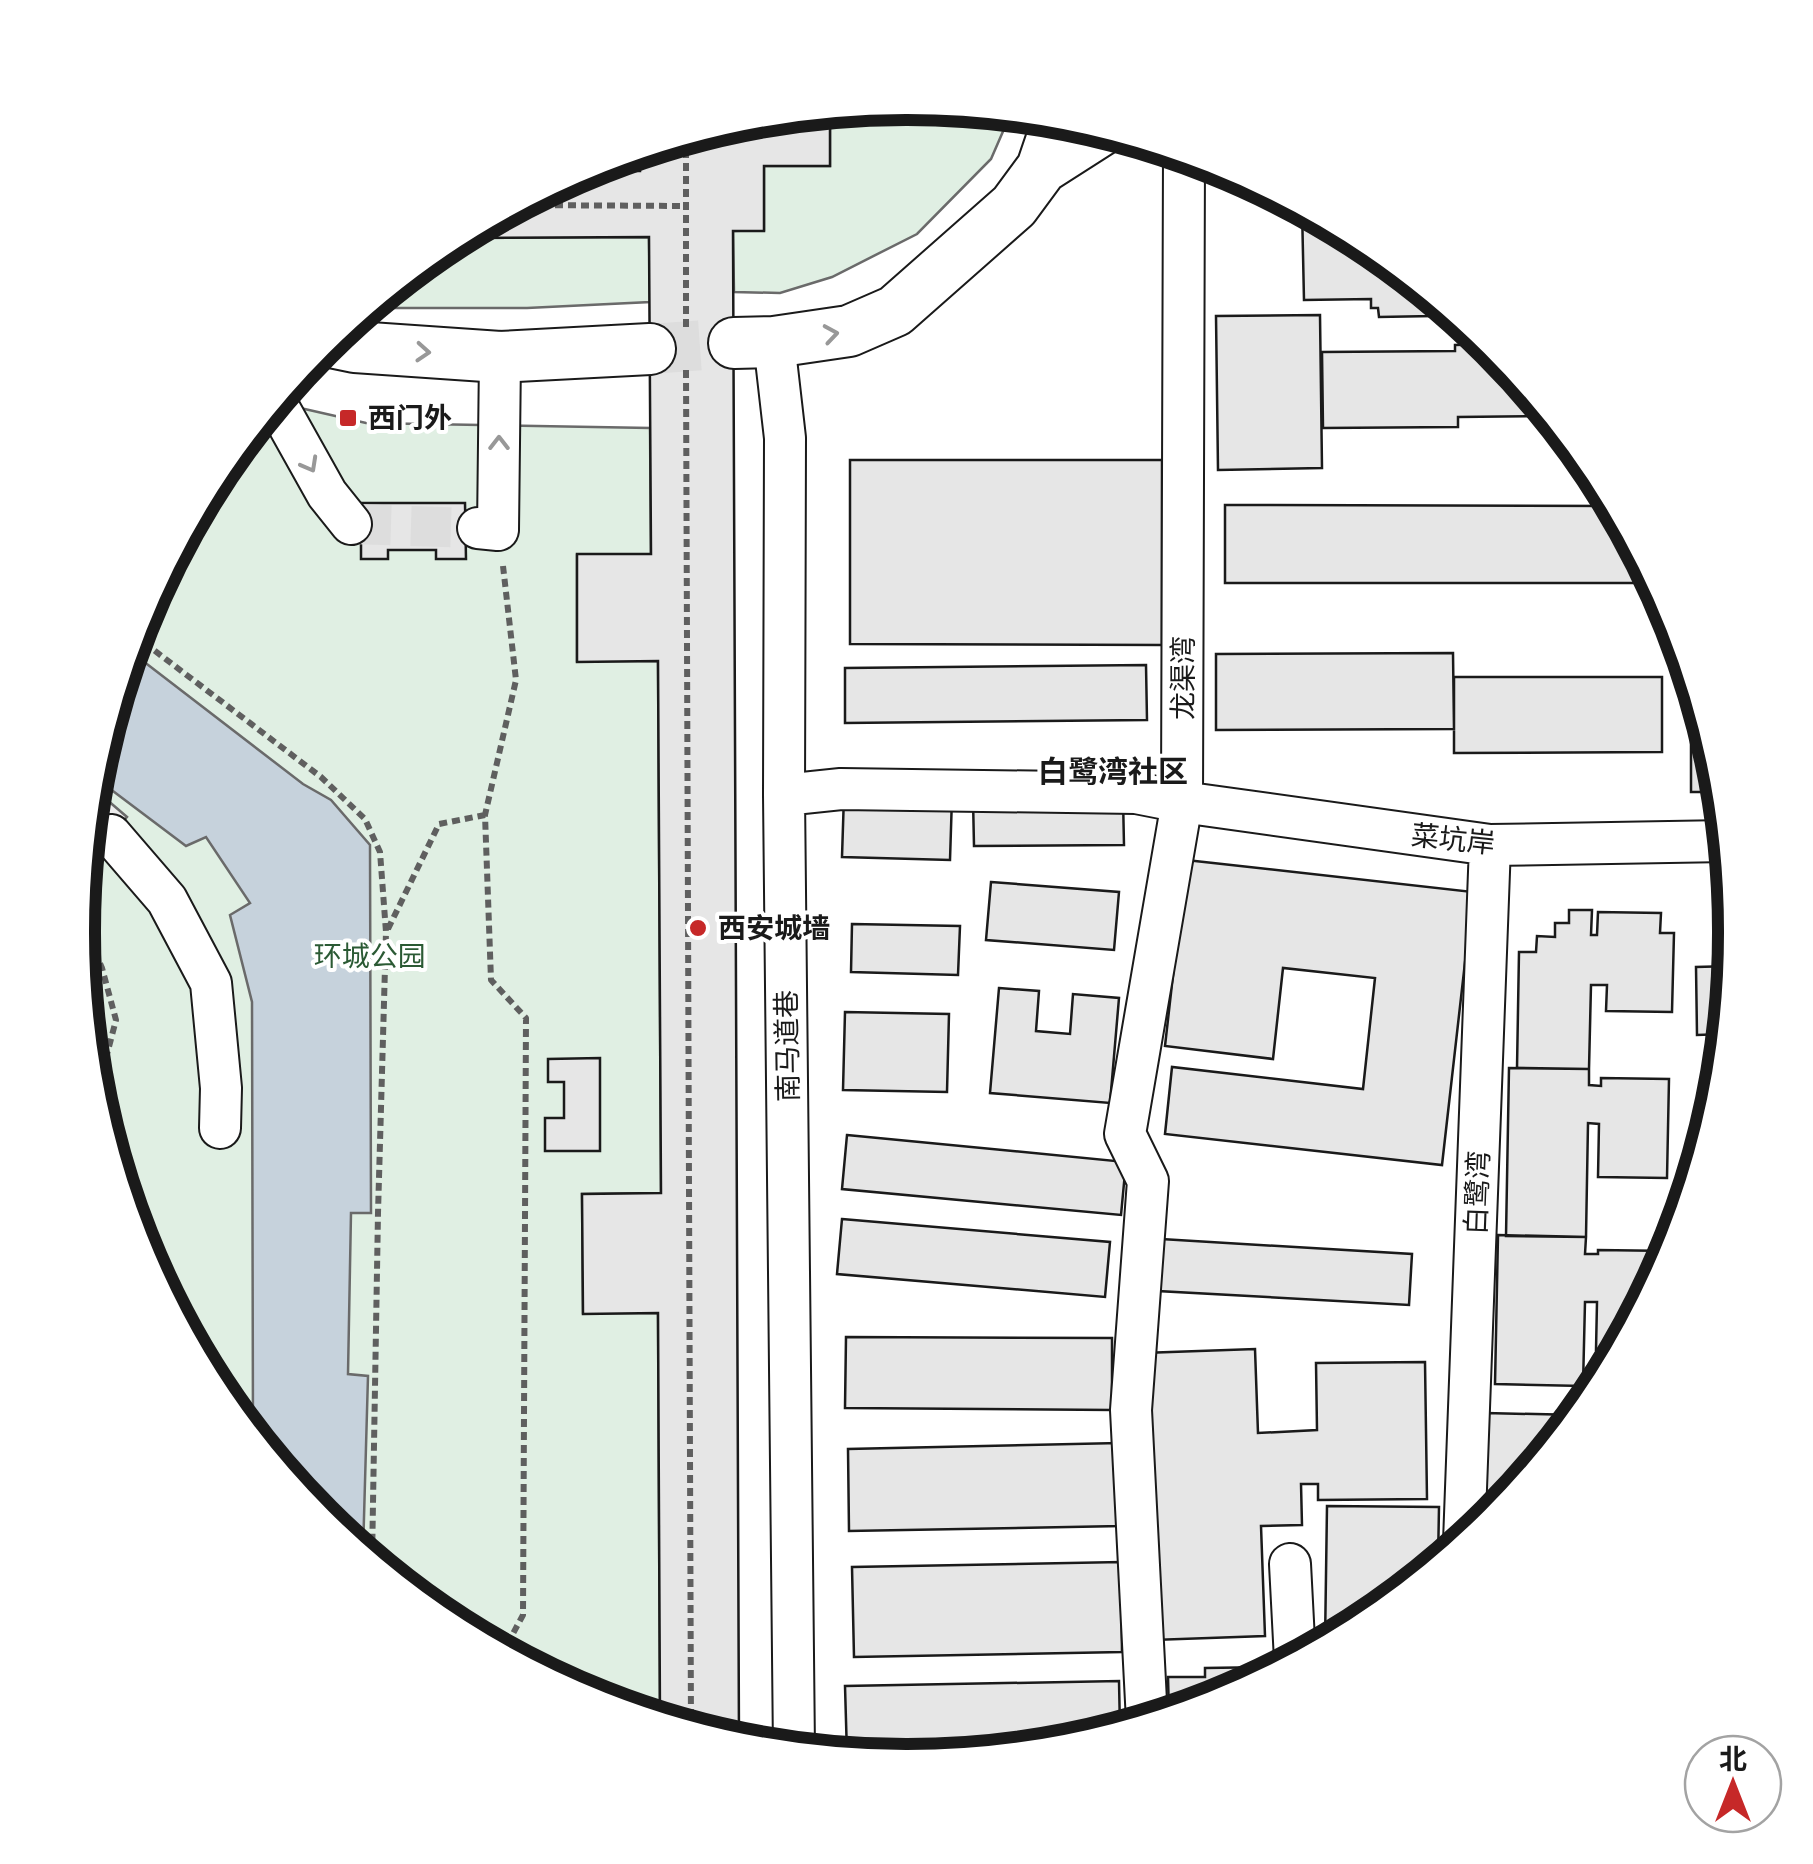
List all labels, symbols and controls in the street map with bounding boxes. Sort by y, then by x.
one-way arrow [822,324,839,345]
one-way arrow [415,340,431,362]
place label: 西门外 [368,402,452,435]
marker: 西门外 [337,407,359,429]
one-way arrow [488,435,510,450]
one-way arrow [298,454,318,472]
street label: 龙渠湾 [1167,636,1200,720]
district label: 白鹭湾社区 [1038,754,1188,790]
street label: 菜坑岸 [1409,819,1496,860]
place label: 西安城墙 [718,912,830,945]
marker: 西安城墙 [687,917,709,939]
park label: 环城公园 [314,940,426,973]
street label: 南马道巷 [770,990,805,1102]
street label: 白鹭湾 [1460,1150,1495,1236]
north arrow [1683,1734,1783,1834]
text: 北 [1719,1743,1747,1776]

